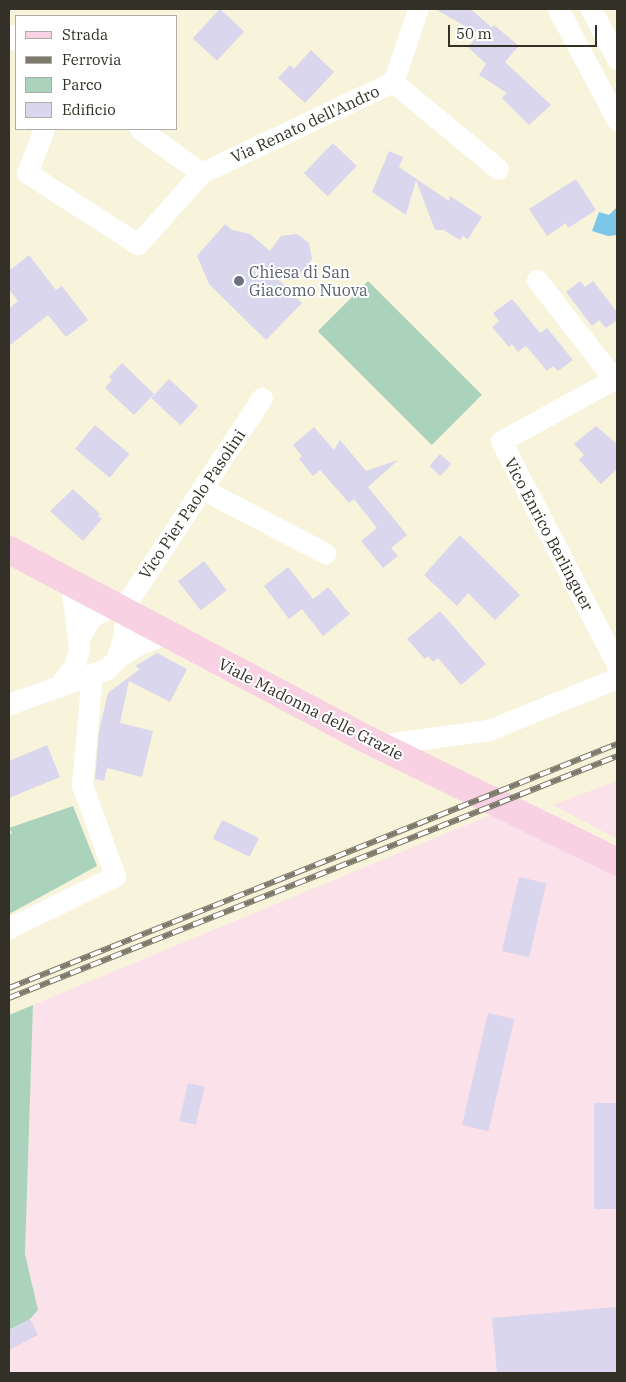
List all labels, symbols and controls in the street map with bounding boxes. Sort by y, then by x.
legend [15,15,178,130]
scale bar [451,15,600,47]
text: 50 m [456,24,492,43]
text: Strada [62,25,108,44]
text: Ferrovia [62,50,121,69]
text: Parco [62,75,102,94]
street label: Via Renato dell'Andro [228,81,382,167]
text: Edificio [62,100,116,119]
place label: Chiesa di San Giacomo Nuova [249,262,368,300]
marker: Chiesa di San Giacomo Nuova [233,275,245,287]
street label: Vico Pier Paolo Pasolini [135,426,249,582]
street label: Vico Enrico Berlinguer [501,454,597,614]
street label: Viale Madonna delle Grazie [215,654,407,764]

